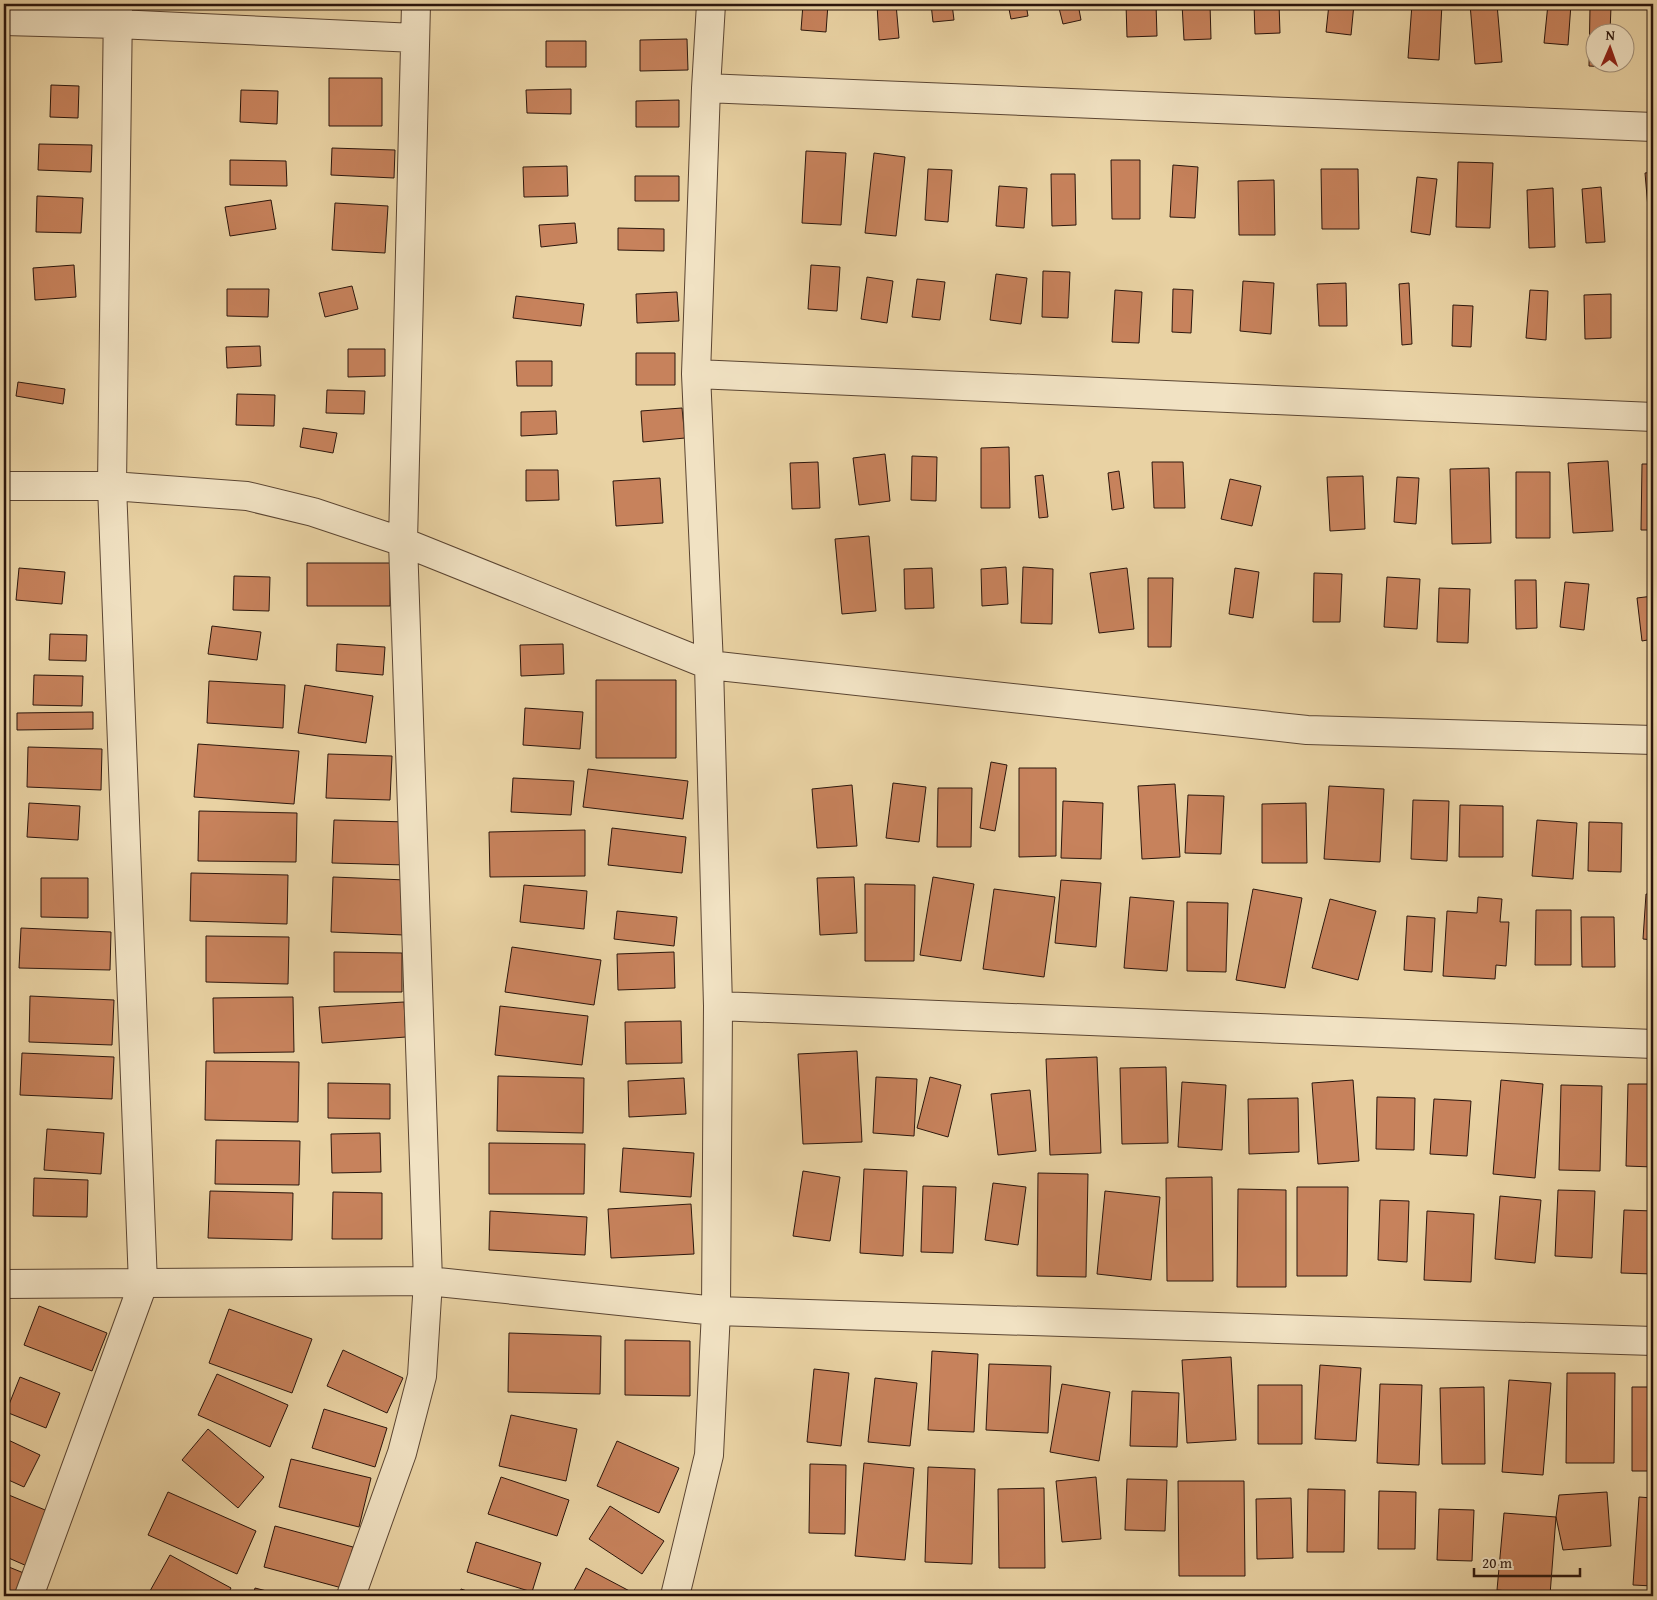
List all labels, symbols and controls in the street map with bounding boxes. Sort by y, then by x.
north arrow [1584,22,1634,72]
text: N [1605,25,1616,45]
scale bar [1474,1545,1581,1577]
text: 20 m [1482,1552,1513,1573]

